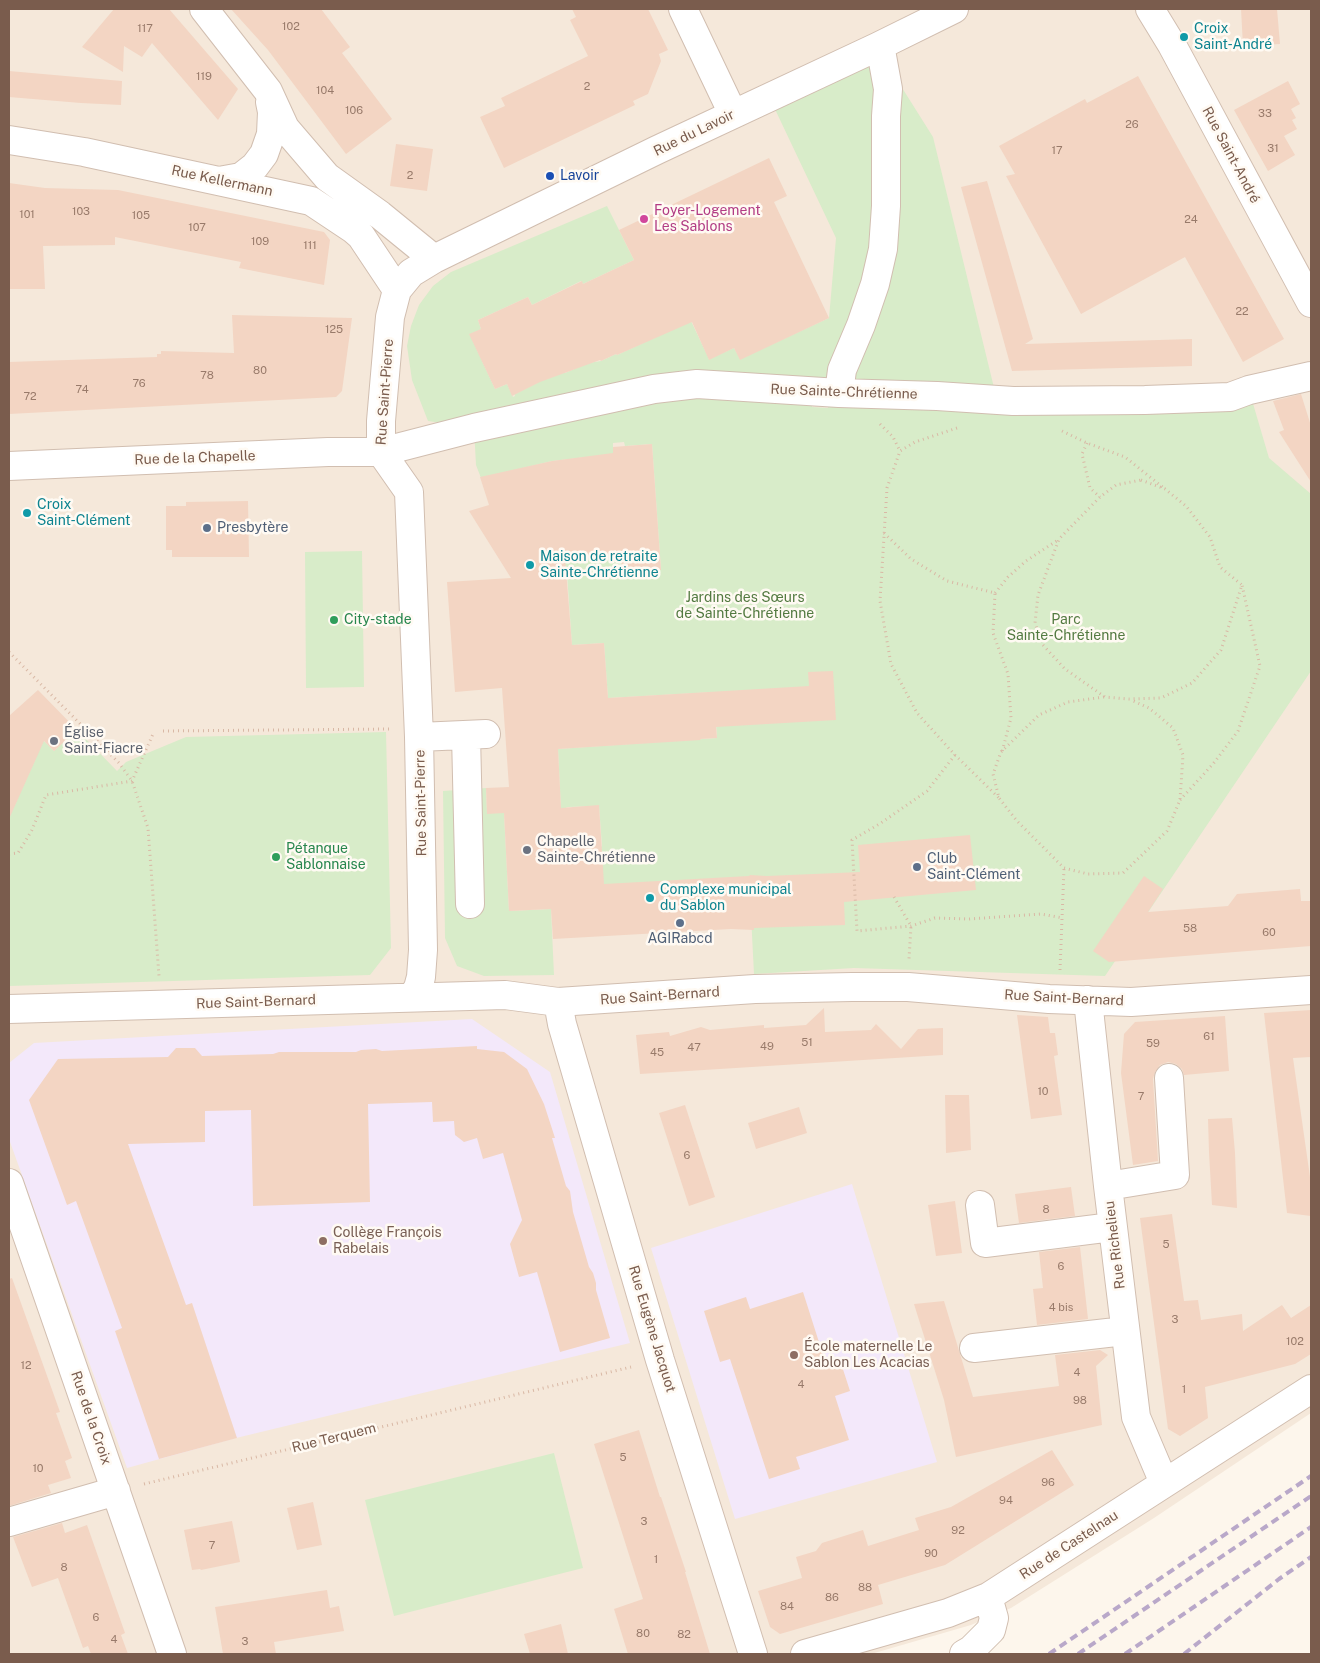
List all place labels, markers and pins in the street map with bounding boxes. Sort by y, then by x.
place label: Croix Saint-André [1194,21,1272,54]
marker: Croix Saint-André [1178,31,1190,43]
place label: Lavoir [560,168,599,184]
marker: Lavoir [544,170,556,182]
place label: Foyer-Logement Les Sablons [654,203,761,236]
marker: Foyer-Logement Les Sablons [638,213,650,225]
place label: Croix Saint-Clément [37,497,131,530]
marker: Croix Saint-Clément [21,507,33,519]
place label: Presbytère [217,520,288,536]
marker: Presbytère [201,522,213,534]
place label: Maison de retraite Sainte-Chrétienne [540,549,659,582]
marker: Maison de retraite Sainte-Chrétienne [524,559,536,571]
place label: City-stade [344,612,412,628]
marker: City-stade [328,614,340,626]
place label: Église Saint-Fiacre [64,725,143,758]
marker: Église Saint-Fiacre [48,735,60,747]
place label: Chapelle Sainte-Chrétienne [537,834,656,866]
place label: Pétanque Sablonnaise [286,841,366,874]
marker: Chapelle Sainte-Chrétienne [521,844,533,856]
marker: Pétanque Sablonnaise [270,851,282,863]
place label: Club Saint-Clément [927,851,1021,884]
marker: Club Saint-Clément [911,861,923,873]
place label: Complexe municipal du Sablon [660,882,791,914]
marker: Complexe municipal du Sablon [644,892,656,904]
marker: AGIRabcd [674,917,686,929]
place label: AGIRabcd [647,931,713,947]
place label: Collège François Rabelais [333,1225,442,1258]
marker: Collège François Rabelais [317,1235,329,1247]
place label: École maternelle Le Sablon Les Acacias [804,1339,932,1371]
marker: École maternelle Le Sablon Les Acacias [788,1349,800,1361]

